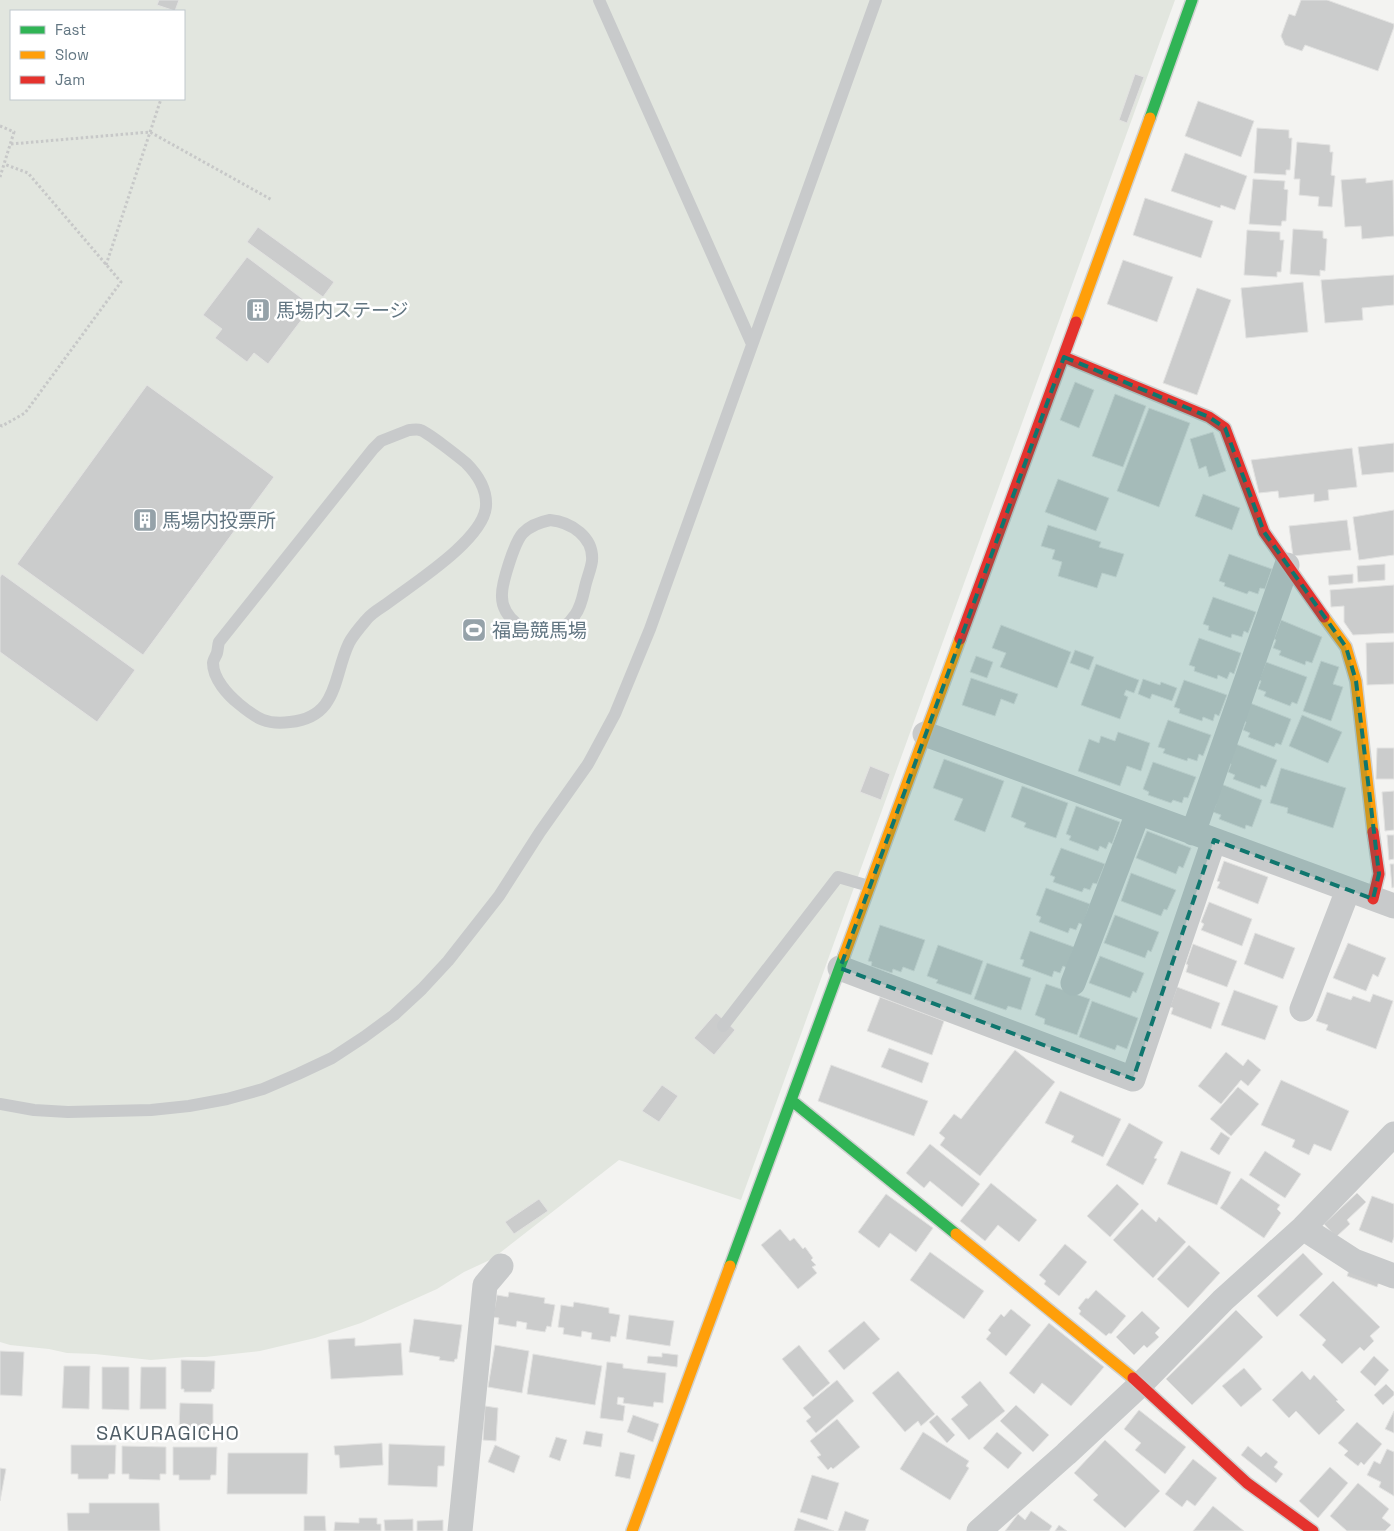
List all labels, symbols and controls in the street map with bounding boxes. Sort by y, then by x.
legend [10,10,185,100]
text: Fast [55,20,86,39]
text: Slow [55,45,89,64]
text: Jam [55,70,85,89]
building icon: 馬場内ステージ [245,297,271,323]
place label: 馬場内ステージ [276,298,409,323]
building icon: 馬場内投票所 [132,507,158,533]
place label: 馬場内投票所 [162,508,276,533]
sports icon: 福島競馬場 [461,617,487,643]
place label: 福島競馬場 [492,618,587,643]
district label: SAKURAGICHO [96,1420,240,1446]

